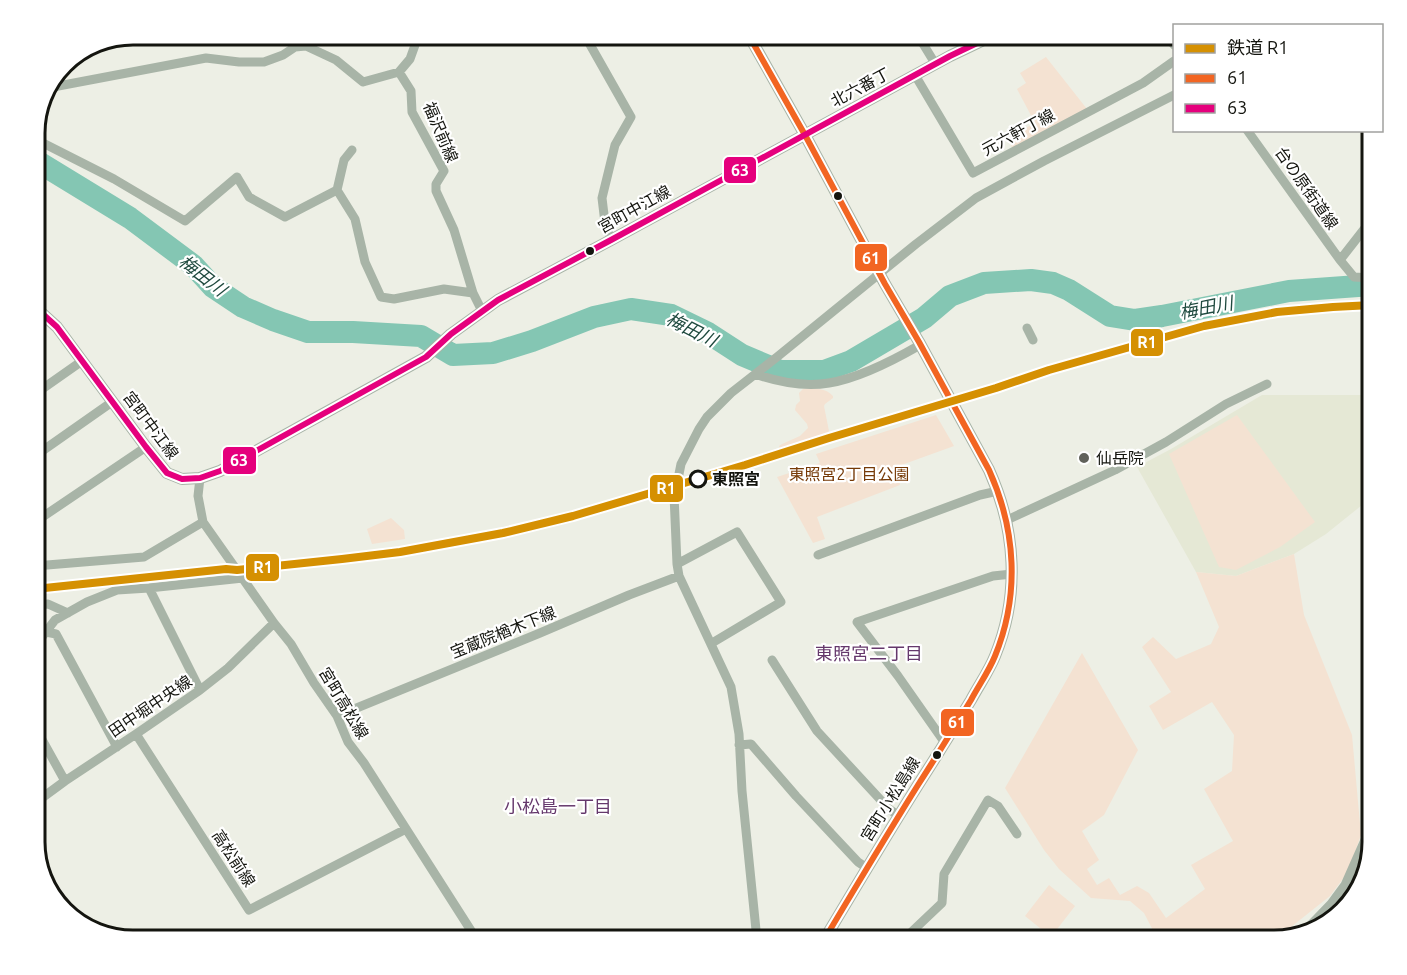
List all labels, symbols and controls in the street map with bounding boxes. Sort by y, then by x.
legend [1173,24,1383,132]
text: 鉄道 R1 [1227,37,1289,57]
street label: 北六番丁 [828,64,892,110]
text: 61 [1227,67,1247,87]
text: 63 [1227,97,1247,117]
street label: 福沢前線 [420,99,462,165]
street label: 元六軒丁線 [978,105,1058,159]
street label: 台の原街道線 [1272,144,1342,232]
line badge: 63 [723,156,757,184]
text: 63 [731,161,749,179]
street label: 宮町中江線 [595,182,673,236]
unlabelled marker [832,190,844,202]
line badge: 61 [854,243,888,272]
unlabelled marker [584,245,596,257]
text: 61 [862,249,880,267]
water label: 梅田川 [176,250,232,301]
water label: 梅田川 [1178,292,1236,322]
water label: 梅田川 [663,308,722,351]
line badge: R1 [1130,328,1164,357]
text: R1 [1137,333,1157,351]
street label: 宮町中江線 [120,388,182,462]
line badge: 63 [222,446,257,475]
place label: 仙岳院 [1096,449,1144,467]
text: 63 [230,451,248,469]
marker: 仙岳院 [1077,451,1091,465]
park label: 東照宮2丁目公園 [788,465,910,483]
marker: 東照宮 [689,470,707,488]
place label: 東照宮 [712,470,760,488]
line badge: R1 [649,474,684,503]
text: R1 [656,479,676,497]
line badge: R1 [245,553,280,582]
text: R1 [253,558,273,576]
street label: 宝蔵院楢木下線 [448,603,558,661]
district label: 東照宮二丁目 [815,643,923,663]
street label: 宮町高松線 [316,664,372,742]
street label: 田中堀中央線 [105,672,195,740]
line badge: 61 [940,708,975,737]
text: 61 [948,713,966,731]
unlabelled marker [931,749,943,761]
street label: 宮町小松島線 [857,754,923,844]
district label: 小松島一丁目 [504,796,612,816]
street label: 高松前線 [209,826,259,890]

